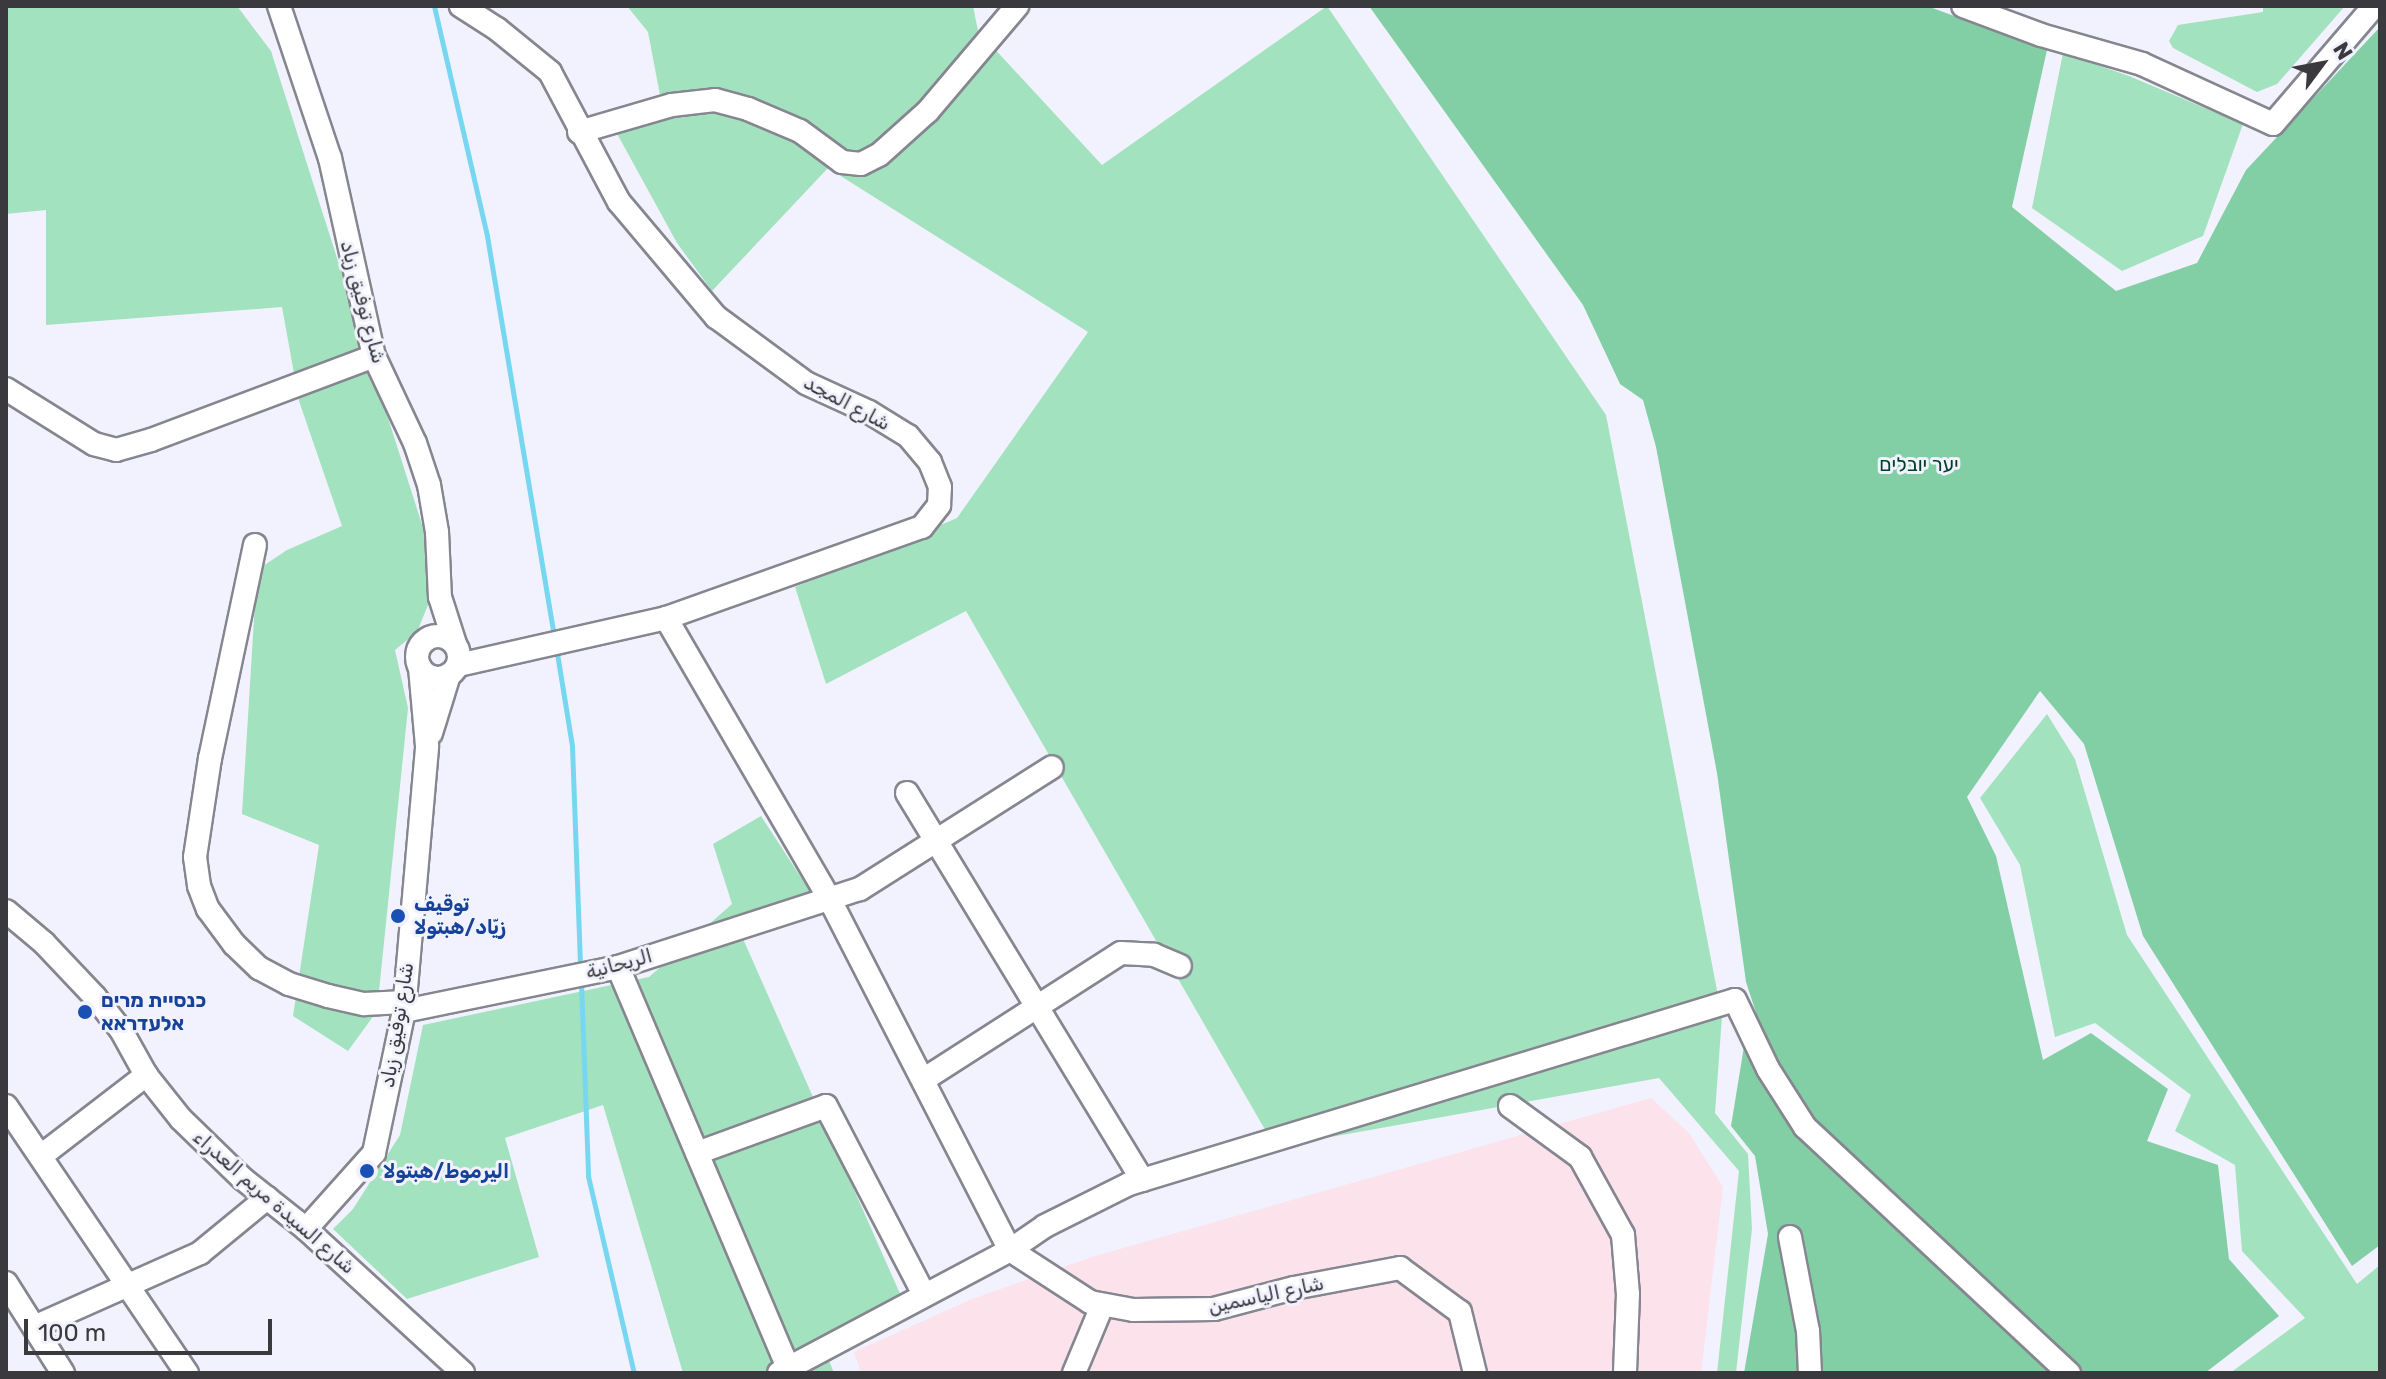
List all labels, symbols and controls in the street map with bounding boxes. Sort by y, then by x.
north arrow [2282,24,2362,104]
text: N [2327,37,2358,65]
street label: شارع توفيق زياد [335,238,391,366]
street label: شارع المجد [799,370,895,436]
park label: יער יובלים [1879,452,1959,476]
place label: توقيف زيّاد/هبتولا [414,892,506,939]
marker: توقيف زيّاد/هبتولا [389,907,407,925]
street label: الريحانية [583,944,655,984]
street label: شارع توفيق زياد [375,961,419,1089]
place label: כנסיית מרים אלעדראא [101,988,206,1035]
marker: כנסיית מרים אלעדראא [76,1003,94,1021]
street label: شارع السيدة مريم العدراء [188,1125,360,1279]
place label: اليرموط/هبتولا [383,1159,509,1183]
marker: اليرموط/هبتولا [358,1162,376,1180]
street label: شارع الياسمين [1206,1271,1326,1319]
scale bar [28,1303,276,1353]
text: 100 m [38,1319,106,1347]

